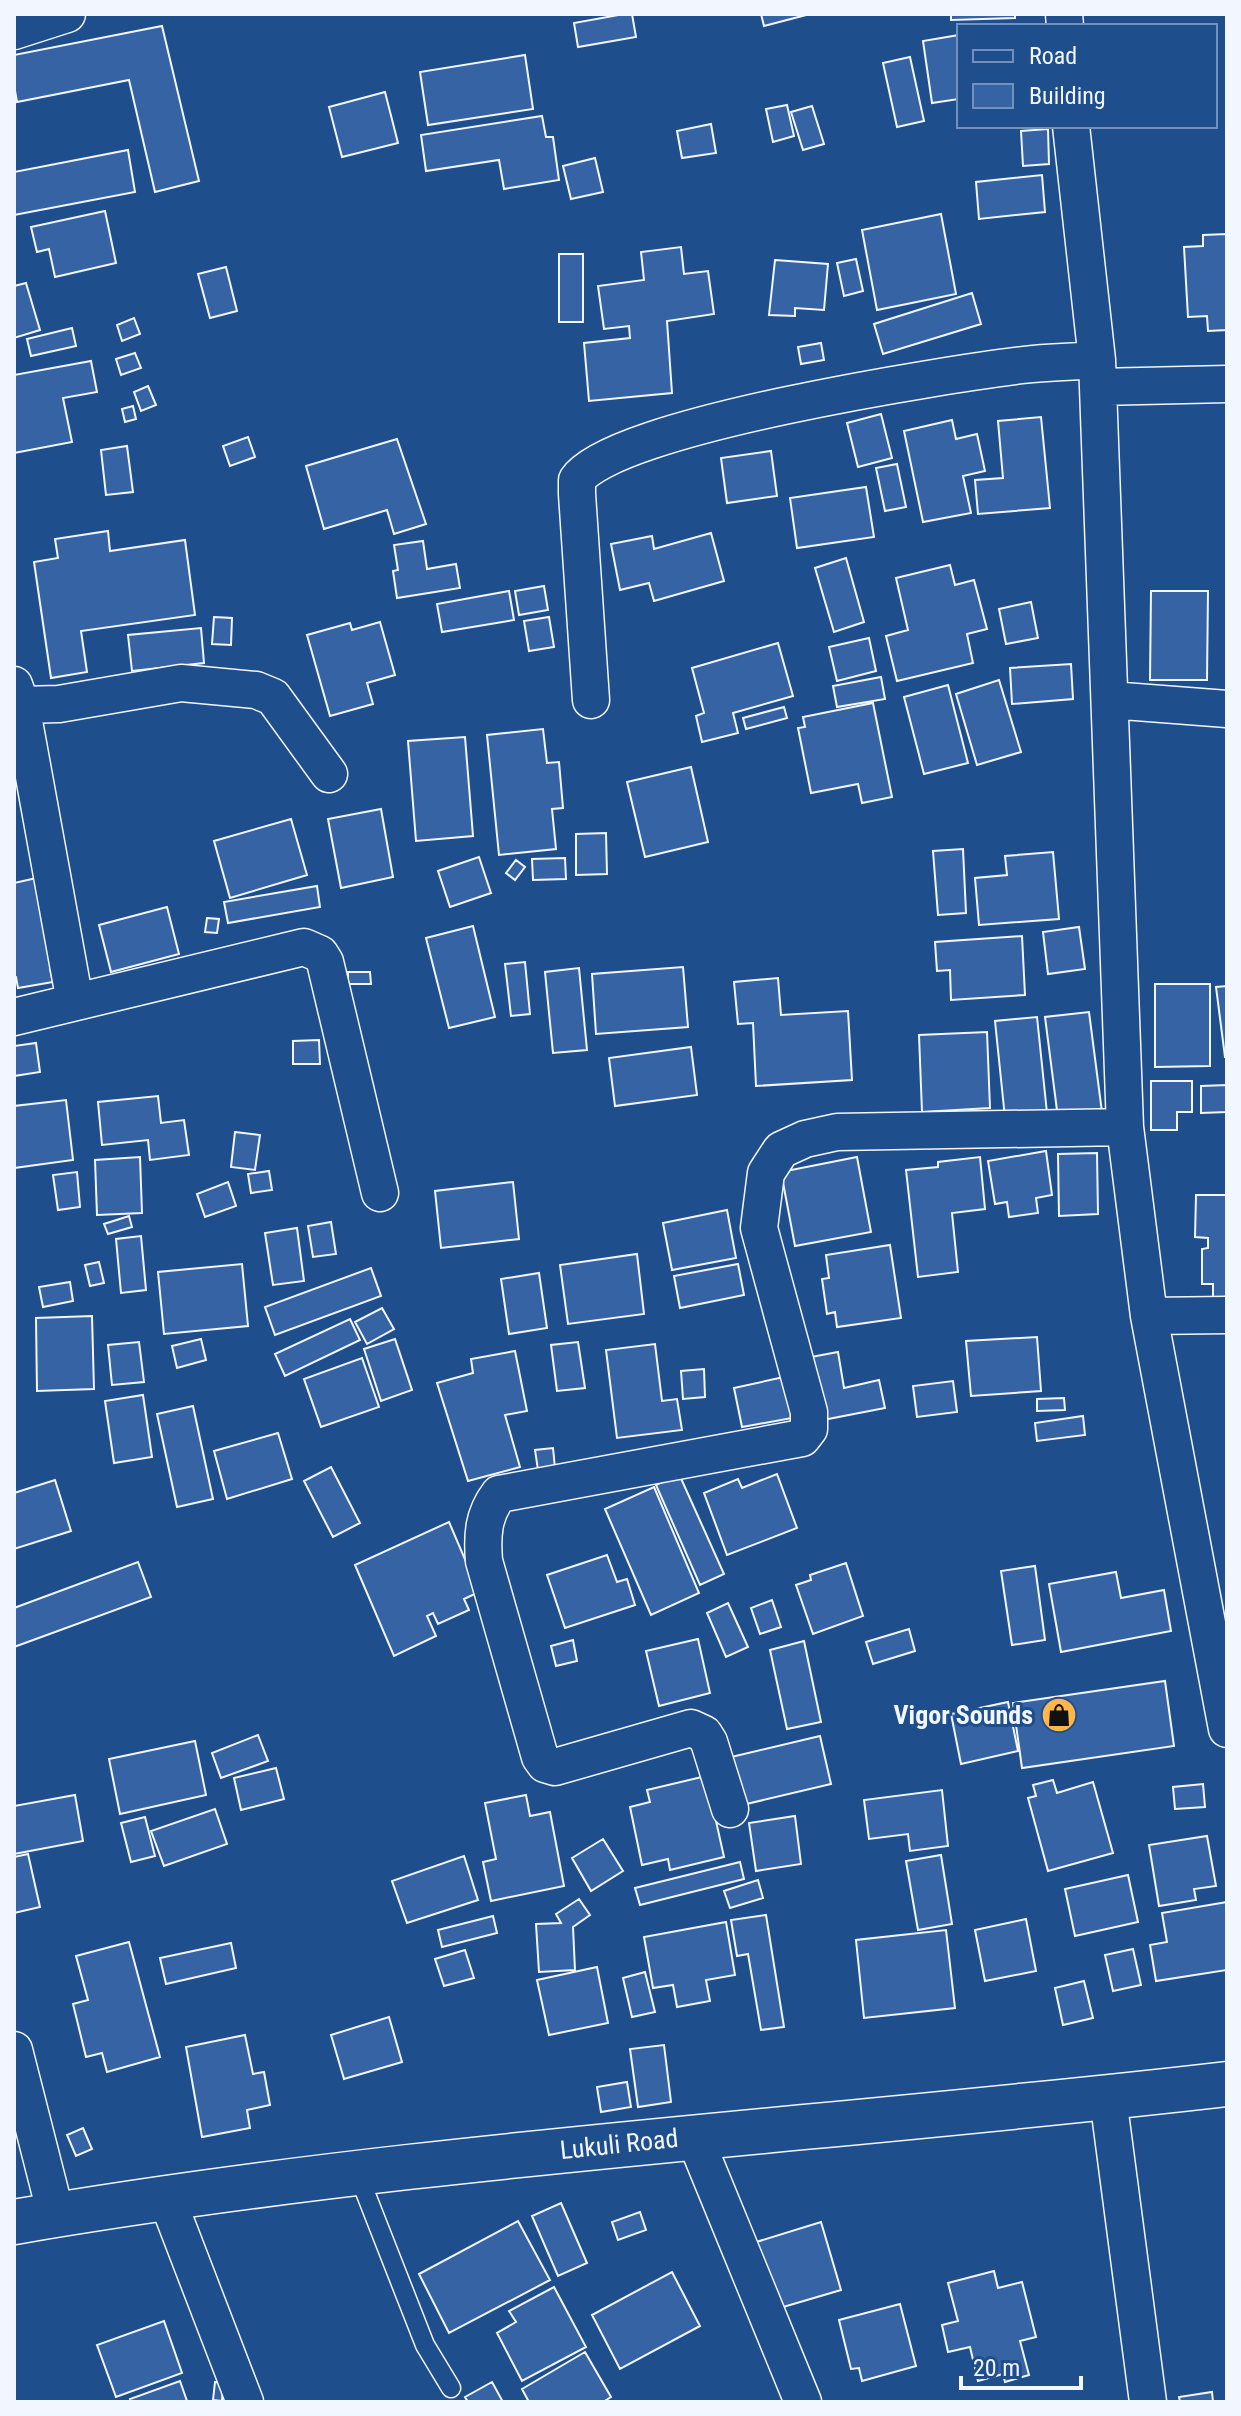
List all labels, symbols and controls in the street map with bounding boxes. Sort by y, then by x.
legend [957,24,1217,128]
text: Road [1029,42,1077,70]
text: Building [1029,82,1106,110]
shop icon: Vigor Sounds [1040,1696,1078,1734]
place label: Vigor Sounds [894,1700,1033,1730]
street label: Lukuli Road [558,2123,680,2165]
scale bar [961,2340,1081,2390]
text: 20 m [973,2354,1020,2382]

